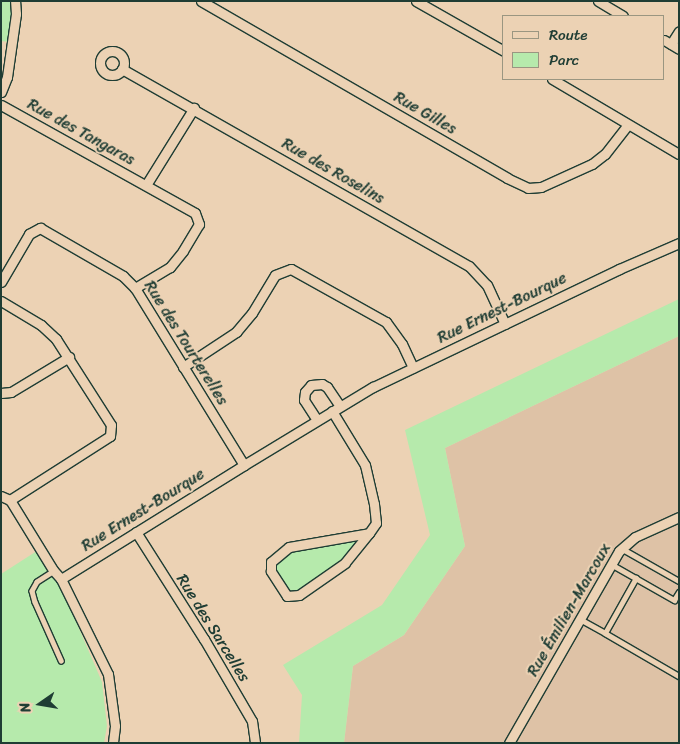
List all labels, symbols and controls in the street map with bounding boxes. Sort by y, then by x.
legend [502,15,665,80]
text: Route [549,22,588,48]
text: Parc [549,47,579,73]
street label: Rue Gilles [390,87,460,139]
street label: Rue des Tangaras [23,94,139,170]
street label: Rue des Roselins [277,133,389,209]
street label: Rue Ernest-Bourque [434,268,570,348]
street label: Rue des Tourterelles [140,277,232,409]
street label: Rue Ernest-Bourque [78,464,208,556]
street label: Rue Émilien-Marcoux [523,540,615,680]
street label: Rue des Sarcelles [172,570,254,686]
north arrow [15,679,65,729]
text: N [12,700,38,715]

